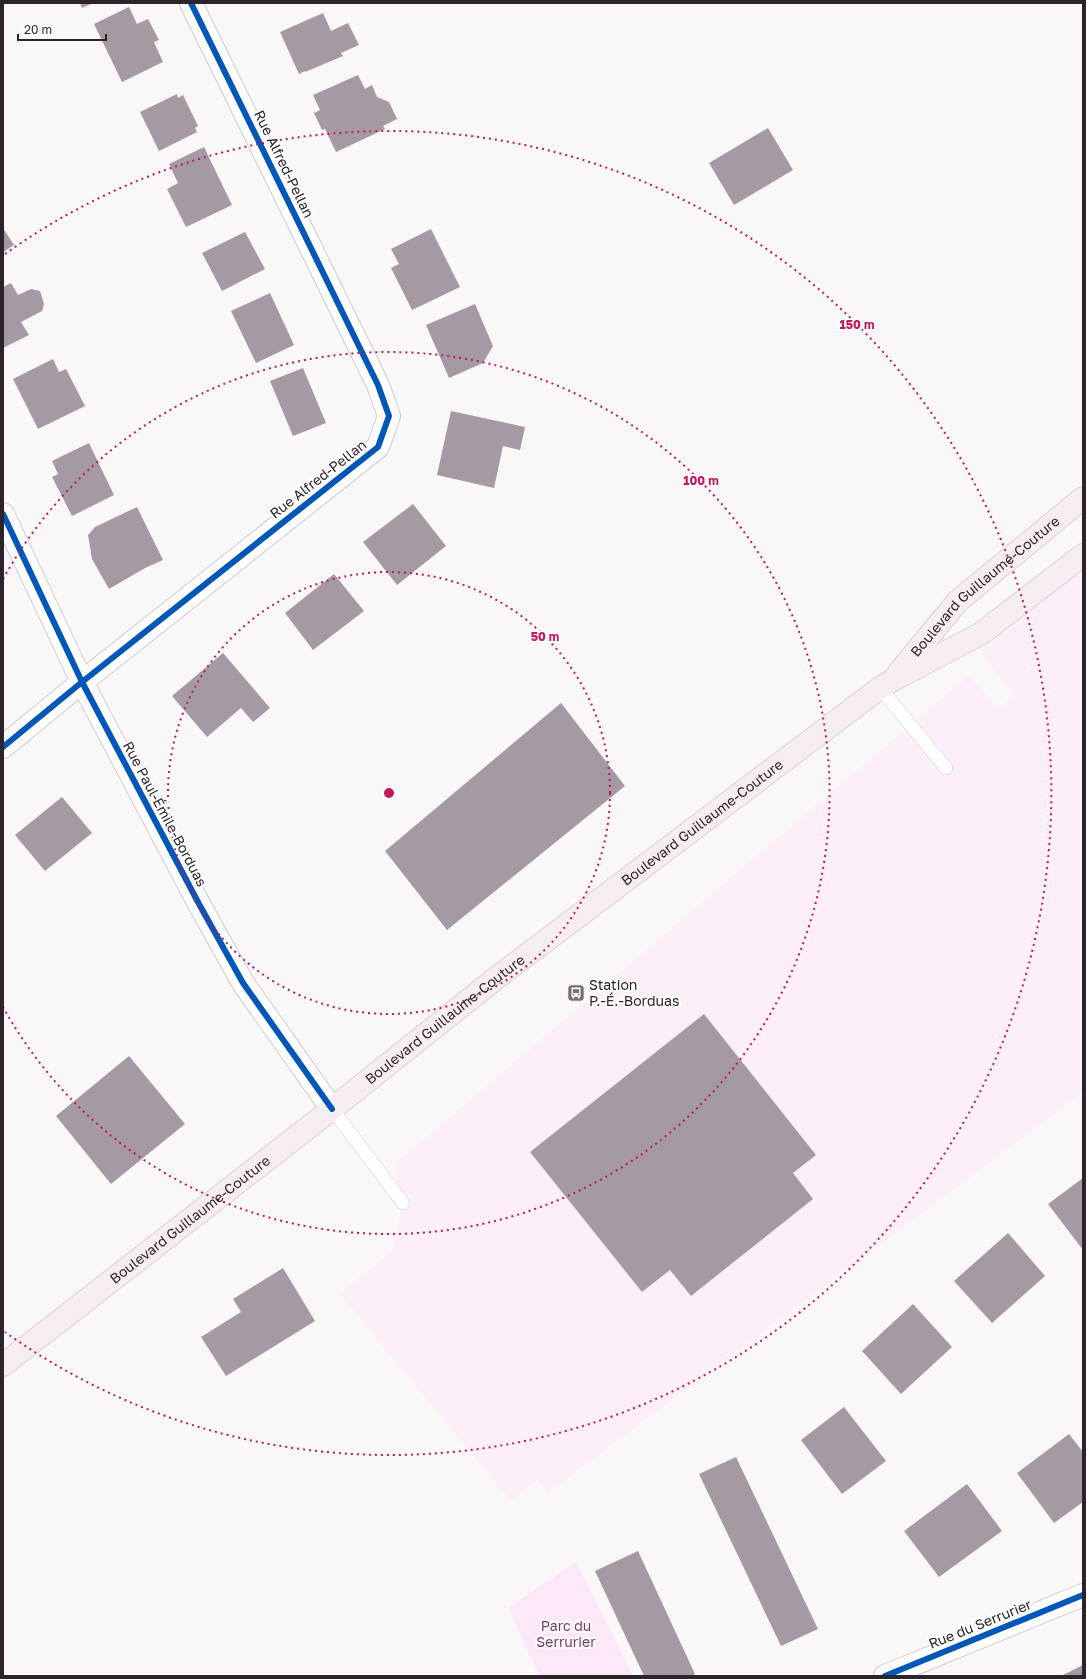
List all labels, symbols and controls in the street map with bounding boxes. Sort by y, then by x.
scale bar [18,16,106,42]
text: 20 m [24,22,52,37]
street label: Rue Alfred-Pellan [251,107,318,220]
text: 150 m [840,317,874,332]
street label: Rue Alfred-Pellan [266,436,369,522]
text: 100 m [683,473,719,488]
street label: Boulevard Guillaume-Couture [907,512,1063,660]
text: 50 m [531,629,559,644]
street label: Rue Paul-Émile-Borduas [120,738,211,889]
street label: Boulevard Guillaume-Couture [617,755,786,889]
centre of rings [382,786,396,800]
street label: Boulevard Guillaume-Couture [361,951,528,1087]
place label: Station P.-É.-Borduas [589,976,679,1009]
bus stop icon: Station P.-É.-Borduas [566,983,586,1003]
street label: Boulevard Guillaume-Couture [106,1151,273,1287]
street label: Rue du Serrurier [926,1595,1034,1652]
park label: Parc du Serrurier [536,1617,596,1650]

